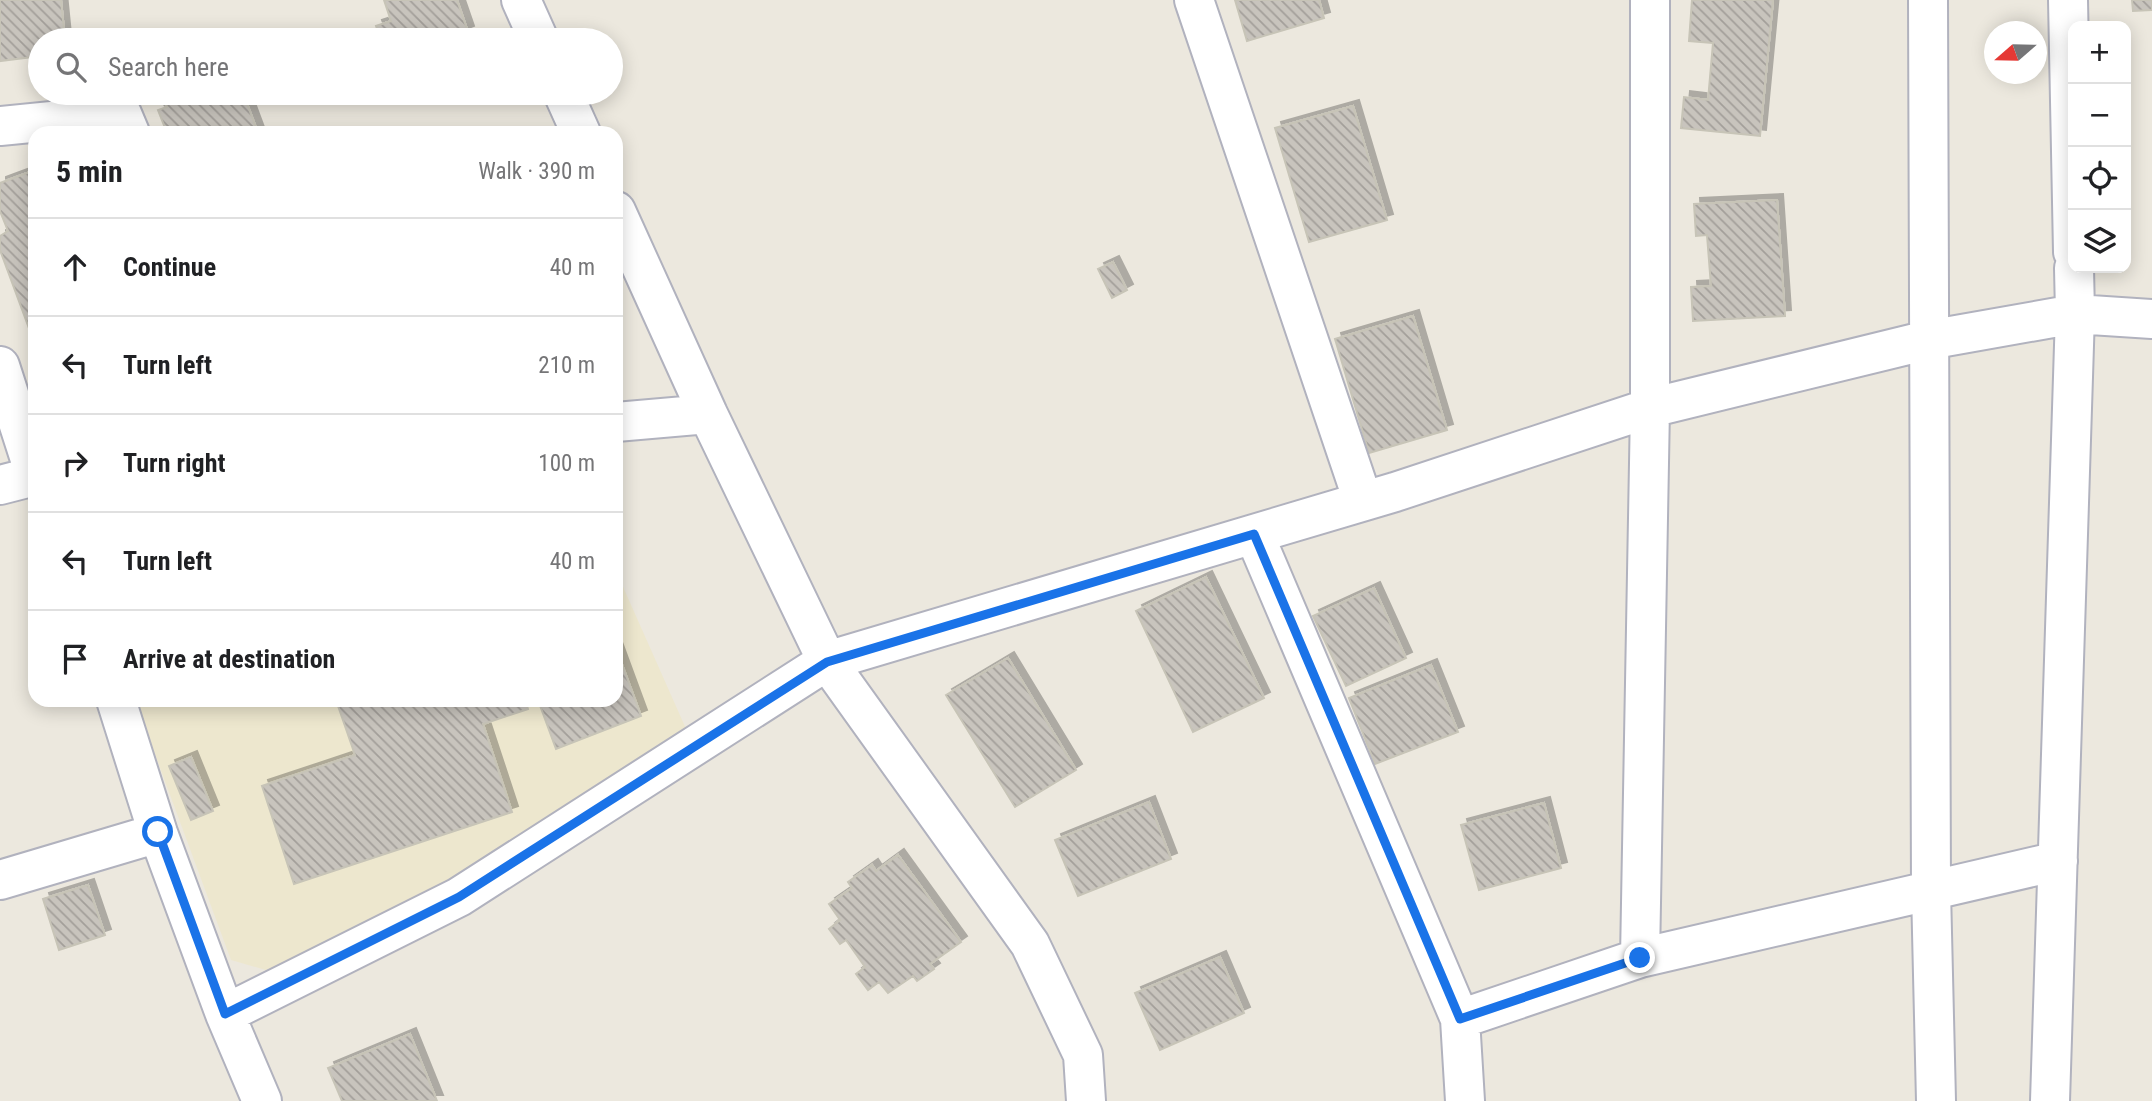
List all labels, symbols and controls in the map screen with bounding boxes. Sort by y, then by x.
north arrow [1984,21,2047,84]
map controls [2068,21,2131,273]
button: + [2068,21,2131,84]
search box [28,28,623,105]
icon: search [52,48,90,86]
text: Search here [108,52,229,82]
button: − [2068,84,2131,147]
button: locate [2068,147,2131,210]
text: 5 min [56,154,123,189]
text: Walk · 390 m [478,158,595,185]
button: layers [2068,210,2131,273]
icon: ahead [56,248,94,286]
text: Continue [123,252,216,282]
text: 40 m [550,254,595,281]
icon: left [56,346,94,384]
text: Turn left [123,350,212,380]
text: 210 m [538,352,595,379]
icon: right [56,444,94,482]
text: Turn right [123,448,225,478]
text: 100 m [538,450,595,477]
icon: left [56,542,94,580]
text: Turn left [123,546,212,576]
text: 40 m [550,548,595,575]
icon: arrive [56,640,94,678]
text: Arrive at destination [123,644,335,674]
route start [142,816,173,847]
route end [1624,942,1655,973]

